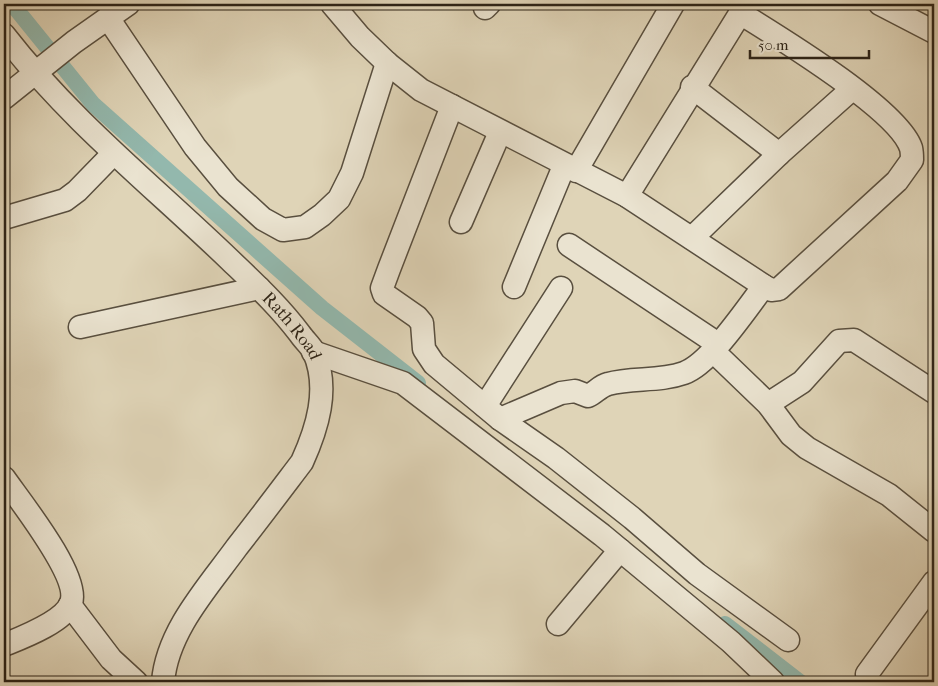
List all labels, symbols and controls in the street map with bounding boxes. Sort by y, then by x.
scale bar [750,28,869,60]
text: 50 m [758,36,789,54]
street label: Rath Road [258,287,326,363]

